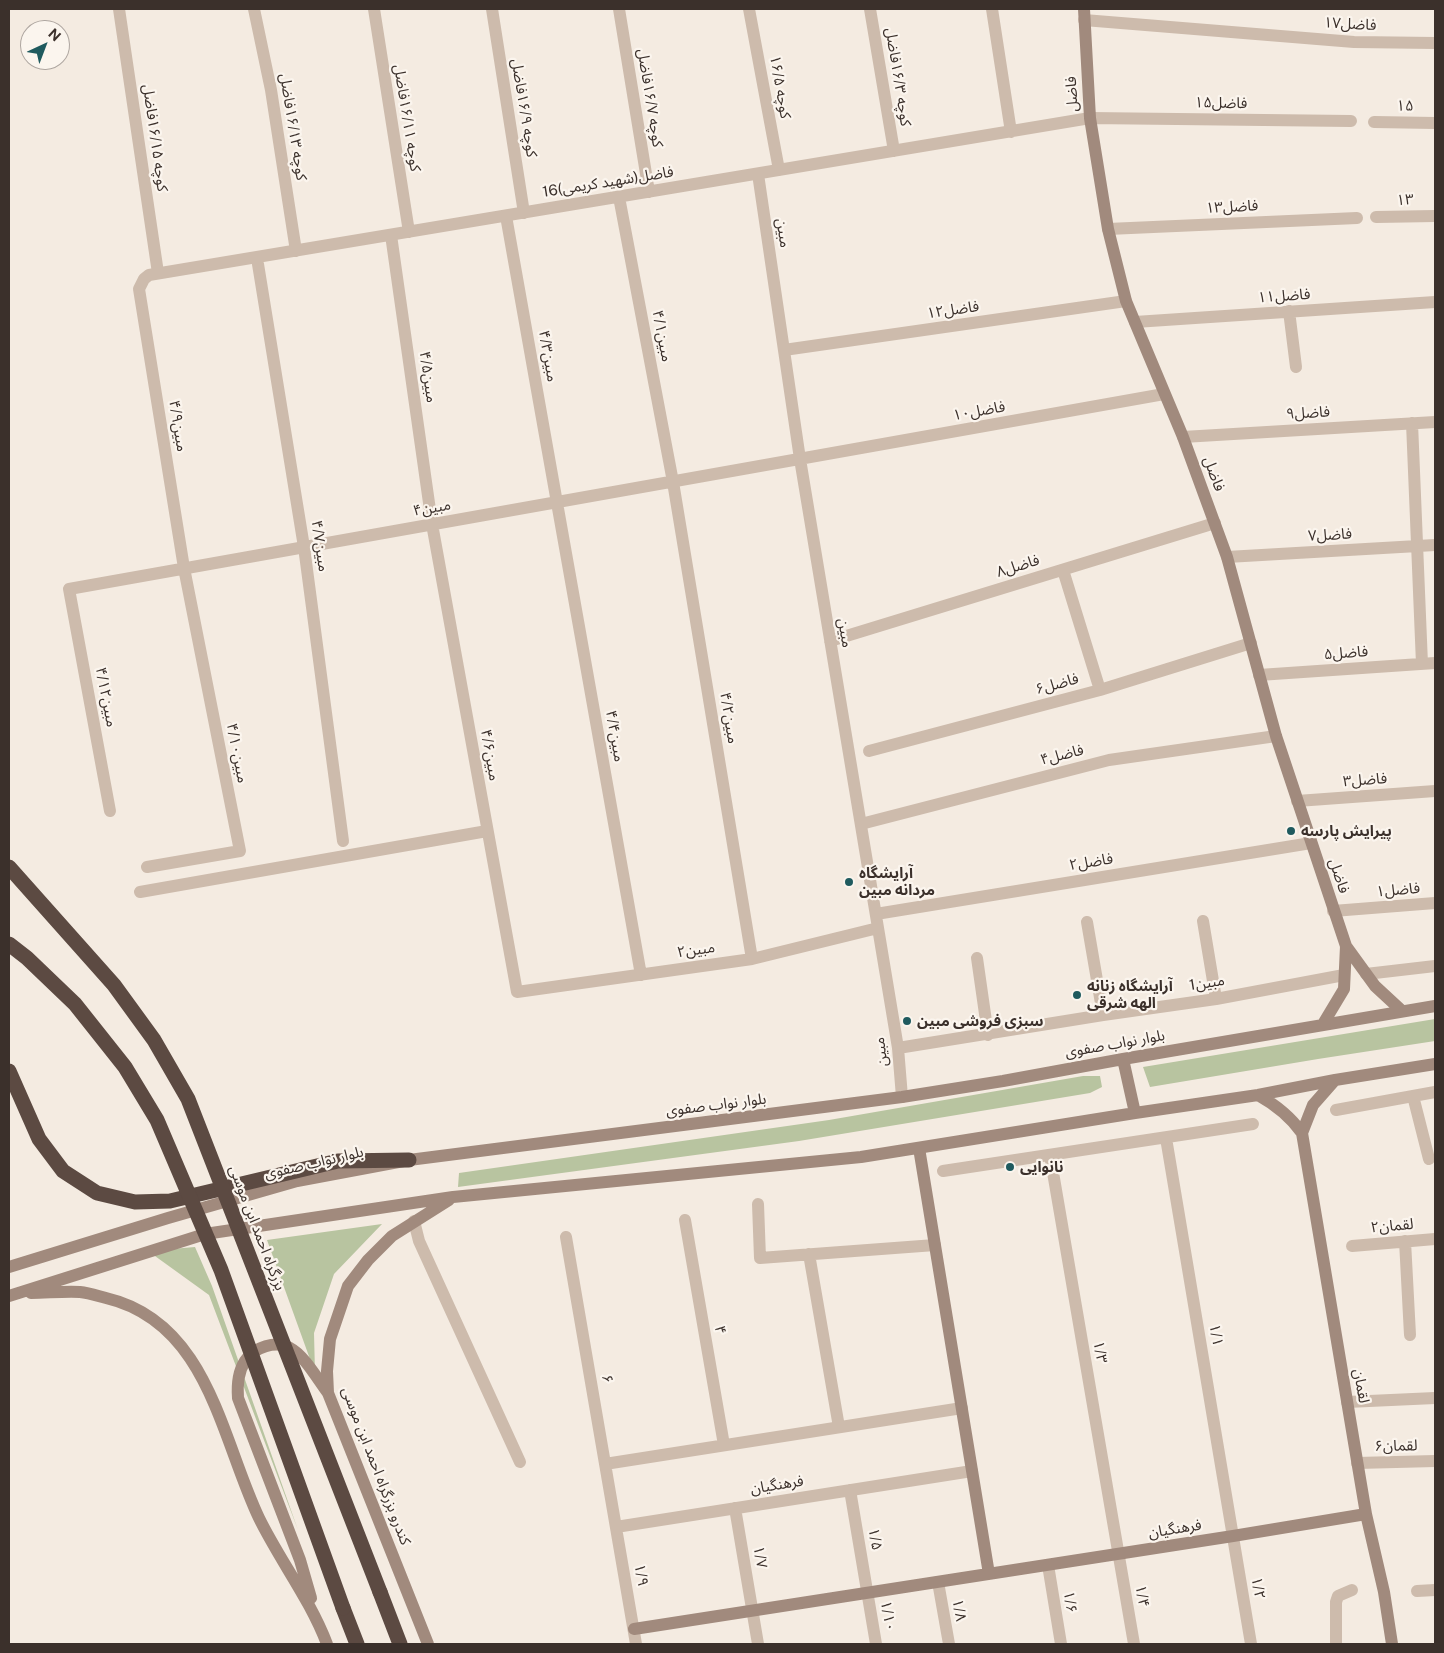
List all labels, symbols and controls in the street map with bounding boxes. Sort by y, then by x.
street label: ۱۷فاضل [1323,14,1377,34]
north arrow [20,20,70,70]
text: N [45,25,64,44]
street label: کوچه ۱۶/۳فاضل [881,26,915,128]
street label: کوچه ۱۶/۷فاضل [633,47,667,149]
street label: کوچه ۱۶/۵ [766,54,794,120]
street label: کوچه ۱۶/۹فاضل [507,57,541,159]
street label: کوچه ۱۶/۱۱فاضل [390,63,424,173]
street label: کوچه ۱۶/۱۳فاضل [276,72,310,182]
street label: فاضل [1062,76,1082,112]
street label: کوچه ۱۶/۱۵فاضل [139,83,171,193]
street label: ۱۵فاضل [1194,94,1248,112]
street label: ۱۵ [1396,97,1414,115]
street label: 16فاضل(شهید کریمی) [541,163,675,201]
street label: ۱۳ [1396,191,1414,209]
street label: ۱۳فاضل [1205,197,1259,217]
street label: مبین [772,217,794,249]
street label: ۱۱فاضل [1257,285,1311,307]
street label: ۱۲فاضل [926,297,980,323]
street label: ۴/۱مبین [648,309,676,363]
street label: ۴/۳مبین [535,329,561,383]
street label: ۴/۵مبین [415,350,441,404]
street label: ۱۰فاضل [951,398,1007,424]
street label: ۴/۹مبین [165,399,191,453]
street label: ۹فاضل [1285,403,1331,423]
street label: فاضل [1199,454,1229,494]
street label: ۴مبین [412,496,452,520]
street label: ۴/۷مبین [307,519,333,573]
street label: ۷فاضل [1307,525,1353,545]
street label: ۸فاضل [994,551,1042,581]
street label: مبین [834,617,856,649]
street label: ۵فاضل [1323,642,1369,664]
street label: ۴/۱۲مبین [91,666,121,728]
street label: ۶فاضل [1033,670,1081,698]
street label: ۴/۲مبین [716,691,742,745]
street label: ۴/۴مبین [602,709,628,763]
street label: ۴/۱۰مبین [222,722,252,784]
street label: ۴/۶مبین [477,728,503,782]
street label: ۴فاضل [1038,741,1086,769]
street label: ۳فاضل [1342,769,1388,791]
place label: پیرایش پارسه [1301,822,1392,840]
marker: پیرایش پارسه [1285,825,1297,837]
street label: ۲فاضل [1068,850,1114,874]
street label: فاضل [1325,856,1353,896]
place label: آرایشگاه مردانه مبین [859,864,935,899]
marker: آرایشگاه مردانه مبین [843,876,855,888]
street label: ۱فاضل [1375,879,1421,901]
street label: ۲مبین [676,938,716,962]
street label: 1مبین [1188,971,1226,995]
place label: آرایشگاه زنانه الهه شرقی [1087,977,1173,1012]
marker: آرایشگاه زنانه الهه شرقی [1071,989,1083,1001]
place label: سبزی فروشی مبین [917,1012,1044,1030]
marker: سبزی فروشی مبین [901,1015,913,1027]
street label: بلوار نواب صفوی [1064,1026,1166,1062]
street label: مبین [870,1036,892,1068]
street label: بلوار نواب صفوی [665,1090,767,1120]
street label: بلوار نواب صفوی [263,1143,365,1183]
place label: نانوایی [1020,1158,1064,1176]
marker: نانوایی [1004,1161,1016,1173]
street label: بزرگراه احمد ابن موسی [225,1163,289,1293]
street label: ۲لقمان [1370,1215,1414,1237]
street label: ۱/۱ [1205,1322,1227,1348]
street label: ۴ [710,1324,730,1336]
street label: ۱/۳ [1089,1339,1111,1365]
street label: لقمان [1349,1367,1373,1405]
street label: ۶ [597,1373,617,1385]
street label: کندرو بزرگراه احمد ابن موسی [338,1384,414,1548]
street label: ۶لقمان [1374,1437,1418,1455]
street label: فرهنگیان [749,1472,805,1498]
street label: فرهنگیان [1147,1516,1203,1542]
street label: ۱/۵ [864,1526,886,1552]
street label: ۱/۷ [749,1544,771,1570]
street label: ۱/۹ [630,1562,652,1588]
street label: ۱/۲ [1247,1575,1269,1601]
street label: ۱/۴ [1131,1583,1153,1609]
street label: ۱/۶ [1059,1590,1081,1614]
street label: ۱/۸ [948,1597,970,1623]
street label: ۱/۱۰ [876,1599,900,1633]

